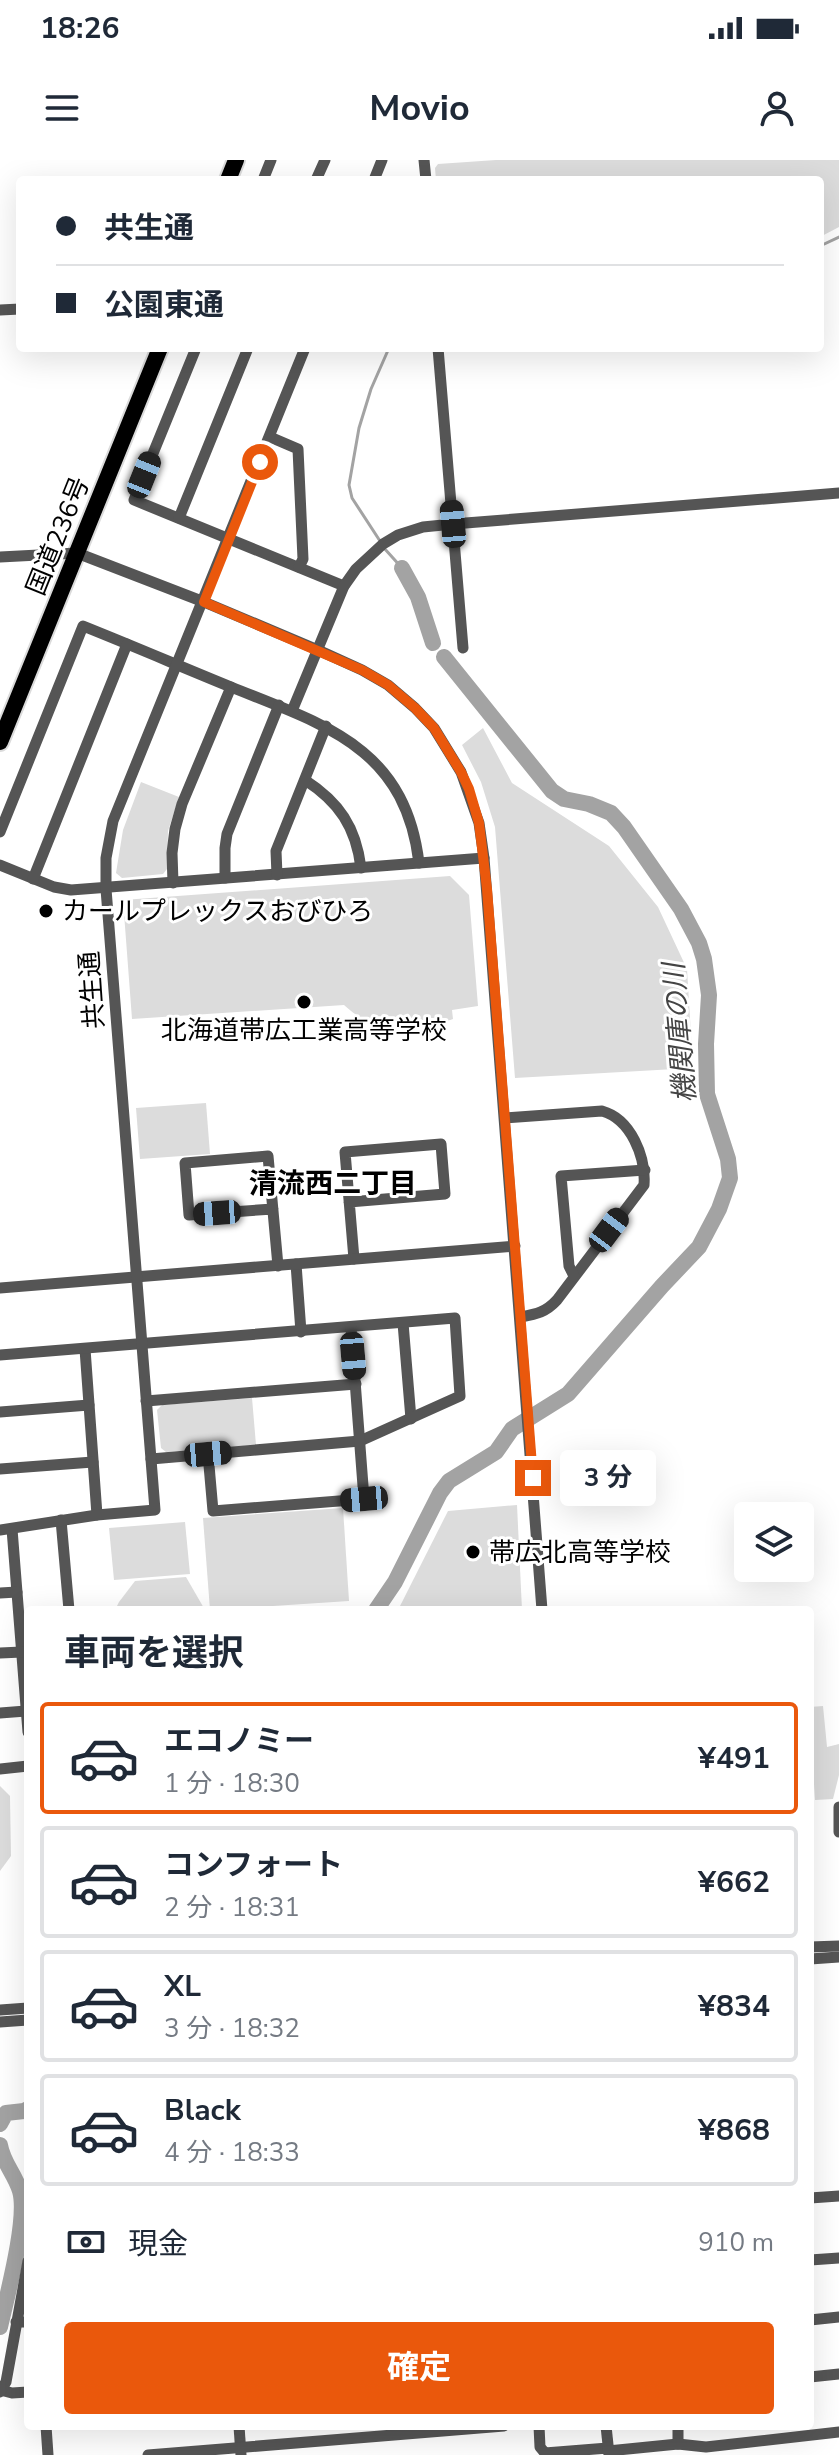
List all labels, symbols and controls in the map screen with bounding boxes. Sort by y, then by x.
text: 18:26 [40,8,119,49]
text: Movio [369,84,470,133]
icon: menu [40,86,84,130]
icon: person [755,86,799,130]
text: 共生通 [104,208,194,249]
text: 公園東通 [104,285,224,326]
route start [242,444,278,480]
car [124,448,164,502]
street label: 国道236号 [18,472,98,600]
car [439,499,467,549]
place label: カールプレックスおびひろ [62,894,373,929]
marker: カールプレックスおびひろ [37,902,55,920]
street label: 共生通 [72,950,112,1030]
water label: 機関庫の川 [655,959,705,1104]
marker: 北海道帯広工業高等学校 [295,993,313,1011]
place label: 北海道帯広工業高等学校 [161,1013,447,1048]
district label: 清流西二丁目 [249,1165,417,1203]
car [192,1199,242,1227]
car [585,1204,633,1256]
car [339,1331,367,1381]
car [183,1440,233,1468]
callout: 3 分 [561,1450,657,1506]
route end [515,1460,551,1496]
text: 3 分 [584,1460,632,1495]
car [339,1485,389,1513]
map controls [734,1502,814,1582]
button: layers [734,1502,814,1582]
place label: 帯広北高等学校 [489,1535,671,1570]
marker: 帯広北高等学校 [464,1543,482,1561]
text: 車両を選択 [64,1629,244,1678]
text: エコノミー [164,1721,314,1762]
icon: car [68,1722,140,1794]
text: ¥491 [698,1738,770,1779]
text: 1 分 · 18:30 [164,1766,300,1801]
text: コンフォート [164,1845,343,1886]
icon: car [68,1846,140,1918]
text: ¥662 [698,1862,770,1903]
text: 2 分 · 18:31 [164,1890,300,1925]
text: XL [164,1966,201,2007]
icon: car [68,1970,140,2042]
text: ¥834 [698,1986,770,2027]
text: 3 分 · 18:32 [164,2011,300,2046]
text: Black [164,2090,241,2131]
icon: car [68,2094,140,2166]
text: ¥868 [698,2110,770,2151]
text: 4 分 · 18:33 [164,2135,300,2170]
icon: cash [64,2220,108,2264]
text: 現金 [128,2224,188,2265]
text: 910 m [698,2225,774,2260]
button: 確定 [64,2322,774,2414]

